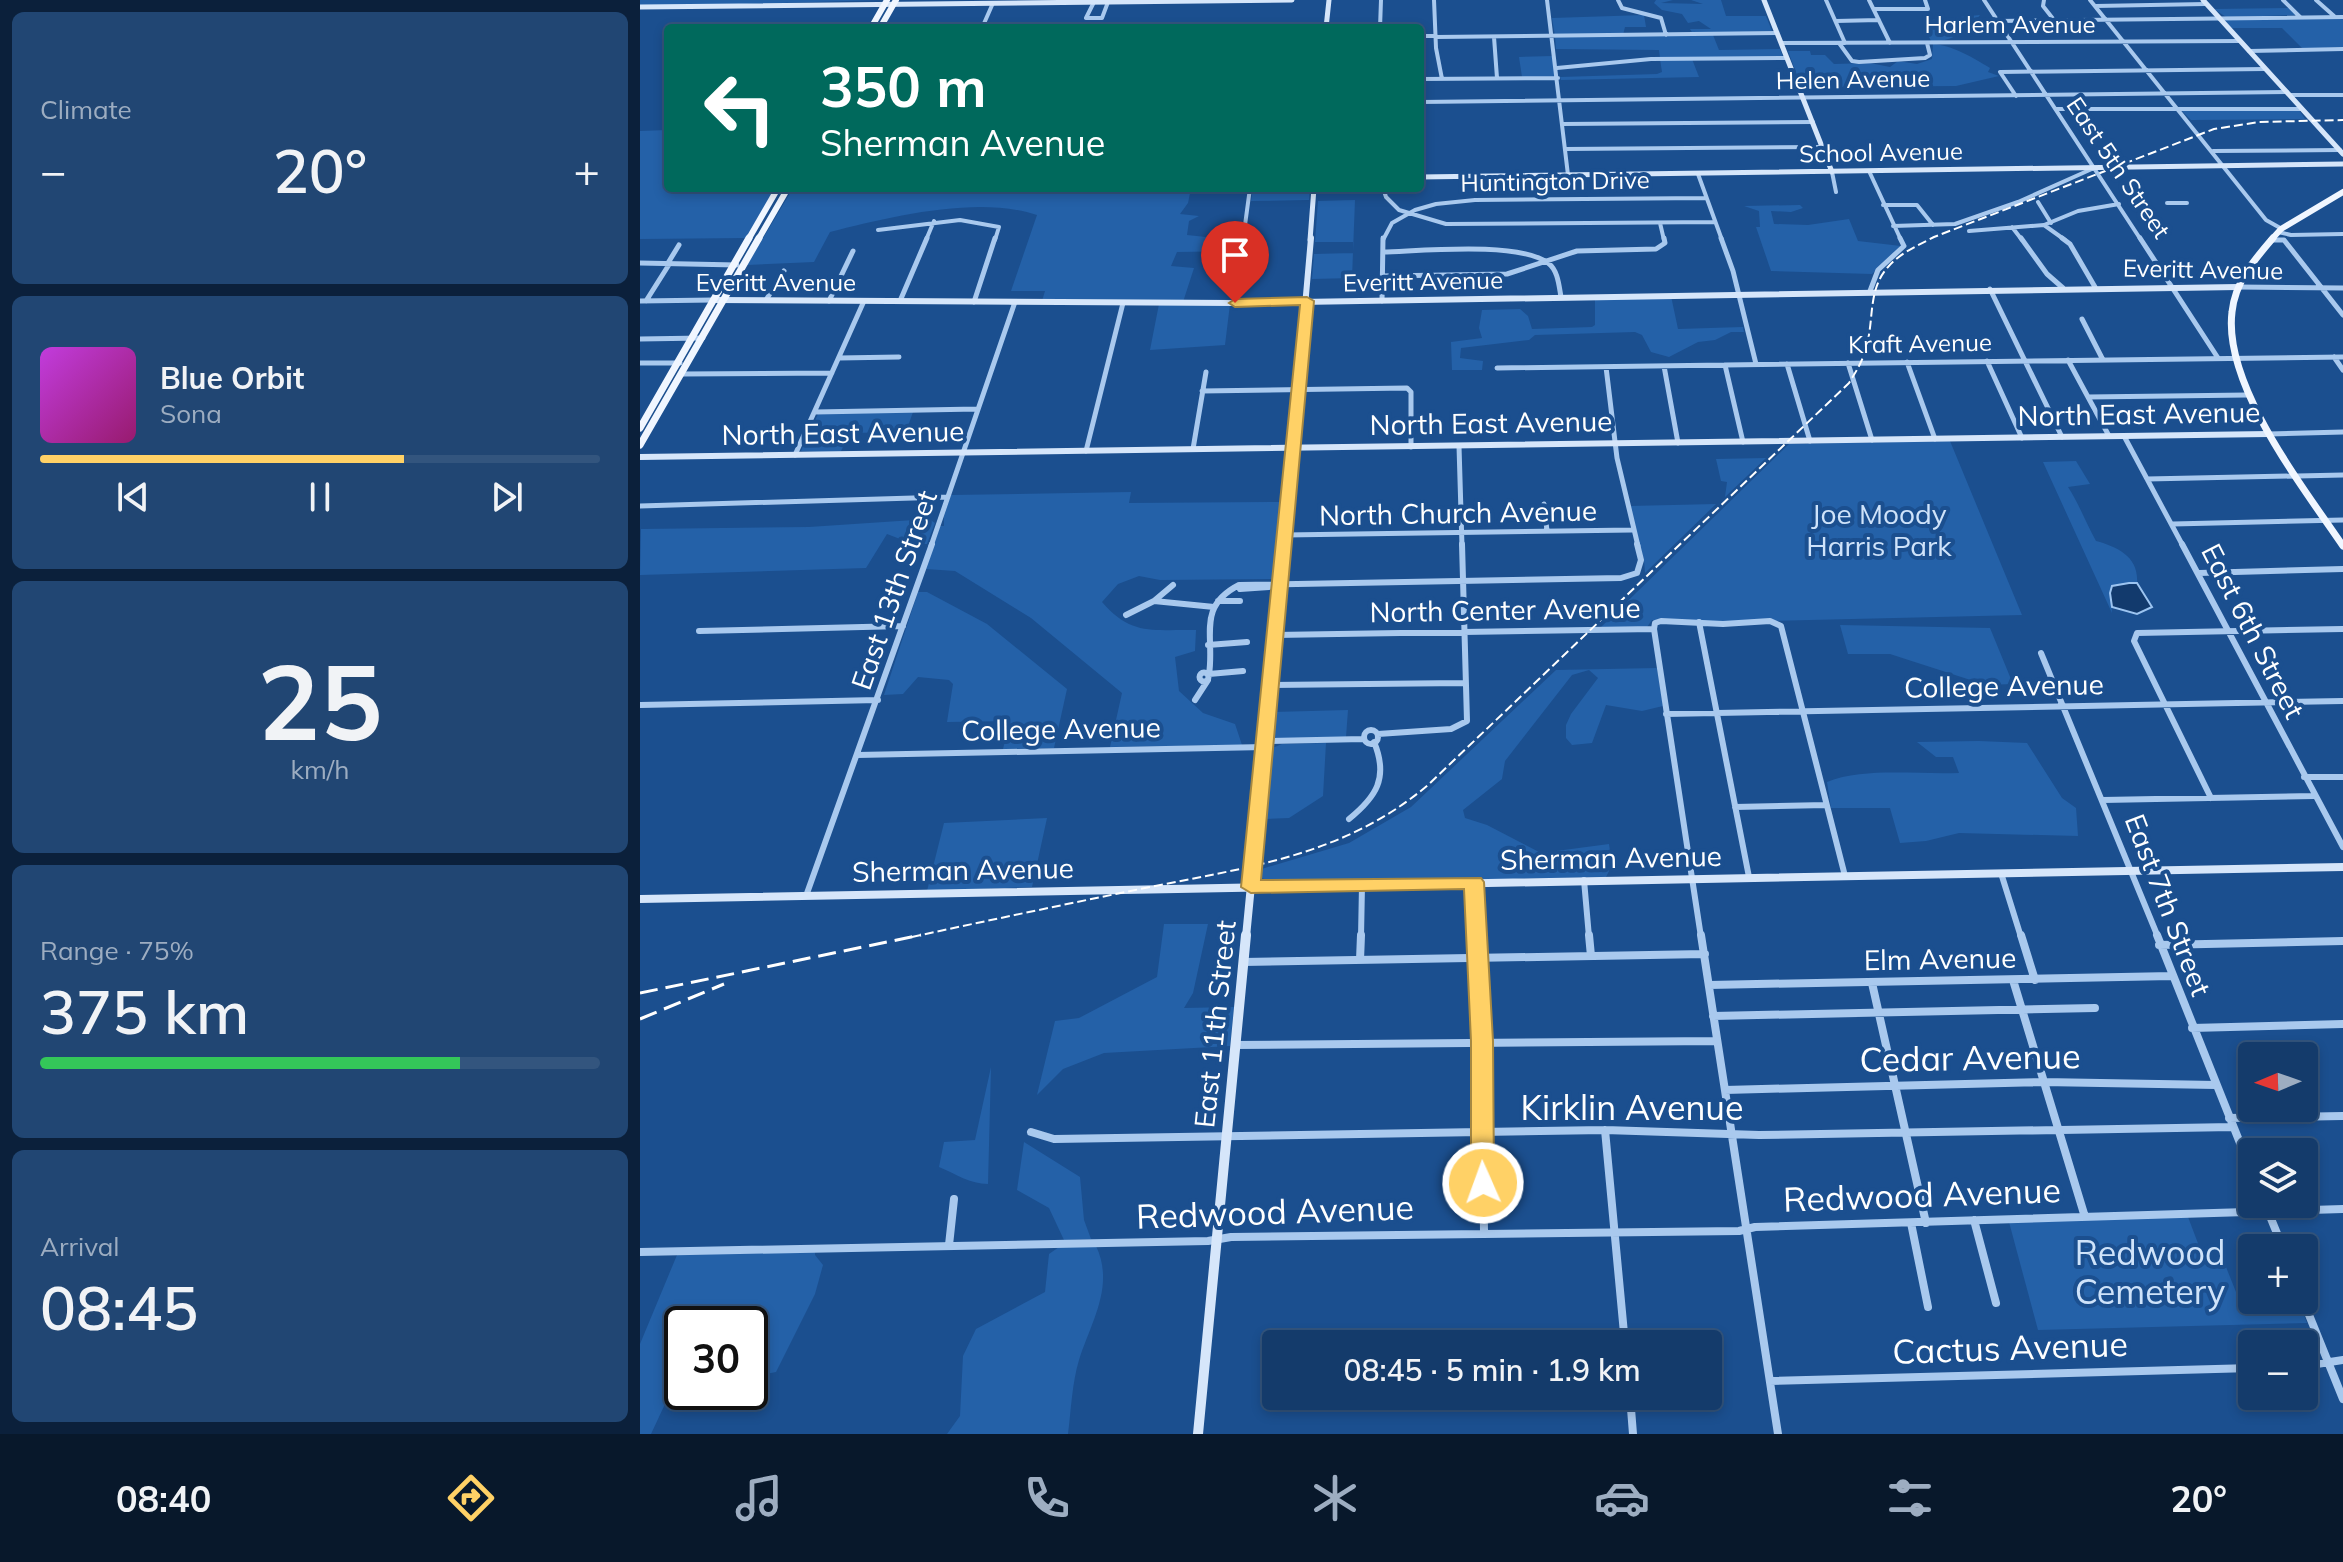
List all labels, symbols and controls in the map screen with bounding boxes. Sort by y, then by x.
street label: Harlem Avenue [1924,9,2096,39]
text: 350 m [820,51,987,121]
icon: left [688,56,792,160]
street label: Helen Avenue [1776,63,1930,95]
street label: East 5th Street [2060,91,2177,244]
text: Climate [40,93,132,126]
text: Sherman Avenue [820,120,1105,165]
text: 20° [273,133,367,208]
street label: School Avenue [1799,136,1963,168]
text: − [40,143,66,198]
text: + [574,143,600,198]
street label: Huntington Drive [1460,164,1650,198]
pin [1201,221,1269,303]
icon: arrive [1213,233,1257,277]
street label: Everitt Avenue [2123,253,2283,285]
street label: Everitt Avenue [1343,265,1503,297]
street label: Everitt Avenue [696,267,856,297]
street label: Kraft Avenue [1848,327,1992,359]
text: Blue Orbit [160,359,304,397]
street label: North East Avenue [2017,394,2261,433]
text: Sona [160,397,222,430]
street label: North East Avenue [1369,403,1613,442]
street label: North East Avenue [721,413,965,452]
icon: previous [111,475,155,519]
icon: pause [298,475,342,519]
icon: next [485,475,529,519]
street label: East 13th Street [843,485,944,694]
street label: North Church Avenue [1319,493,1597,532]
park label: Joe Moody Harris Park [1806,496,1952,563]
street label: East 6th Street [2194,537,2313,724]
street label: North Center Avenue [1369,590,1641,629]
text: 25 [258,635,382,766]
street label: College Avenue [1904,666,2104,705]
street label: College Avenue [961,709,1161,748]
text: km/h [291,753,349,786]
street label: East 7th Street [2118,809,2219,1001]
street label: Sherman Avenue [1500,838,1722,877]
street label: Sherman Avenue [852,850,1074,889]
street label: East 11th Street [1186,918,1243,1129]
text: Range · 75% [40,934,194,967]
street label: Elm Avenue [1863,940,2017,977]
text: 375 km [40,974,249,1049]
street label: Cedar Avenue [1859,1034,2081,1081]
north arrow [2238,1042,2318,1122]
map controls [2238,1042,2318,1410]
street label: Kirklin Avenue [1521,1086,1743,1129]
button: layers [2238,1138,2318,1218]
position arrow [1441,1141,1525,1225]
street label: Redwood Avenue [1782,1168,2062,1221]
street label: Redwood Avenue [1135,1185,1415,1238]
text: Arrival [40,1230,120,1263]
park label: Redwood Cemetery [2075,1231,2225,1313]
button: + [2238,1234,2318,1314]
text: 08:45 [40,1270,198,1345]
speed limit sign: 30 [664,1306,768,1410]
street label: Cactus Avenue [1891,1322,2128,1373]
button: − [2238,1330,2318,1410]
text: 08:45 · 5 min · 1.9 km [1343,1351,1641,1389]
icon: directions [443,1470,499,1526]
icon: music [731,1470,787,1526]
icon: phone [1019,1470,1075,1526]
icon: climate [1307,1470,1363,1526]
icon: car [1594,1470,1650,1526]
icon: filters [1882,1470,1938,1526]
text: 08:40 [116,1476,211,1521]
text: 20° [2170,1476,2227,1521]

